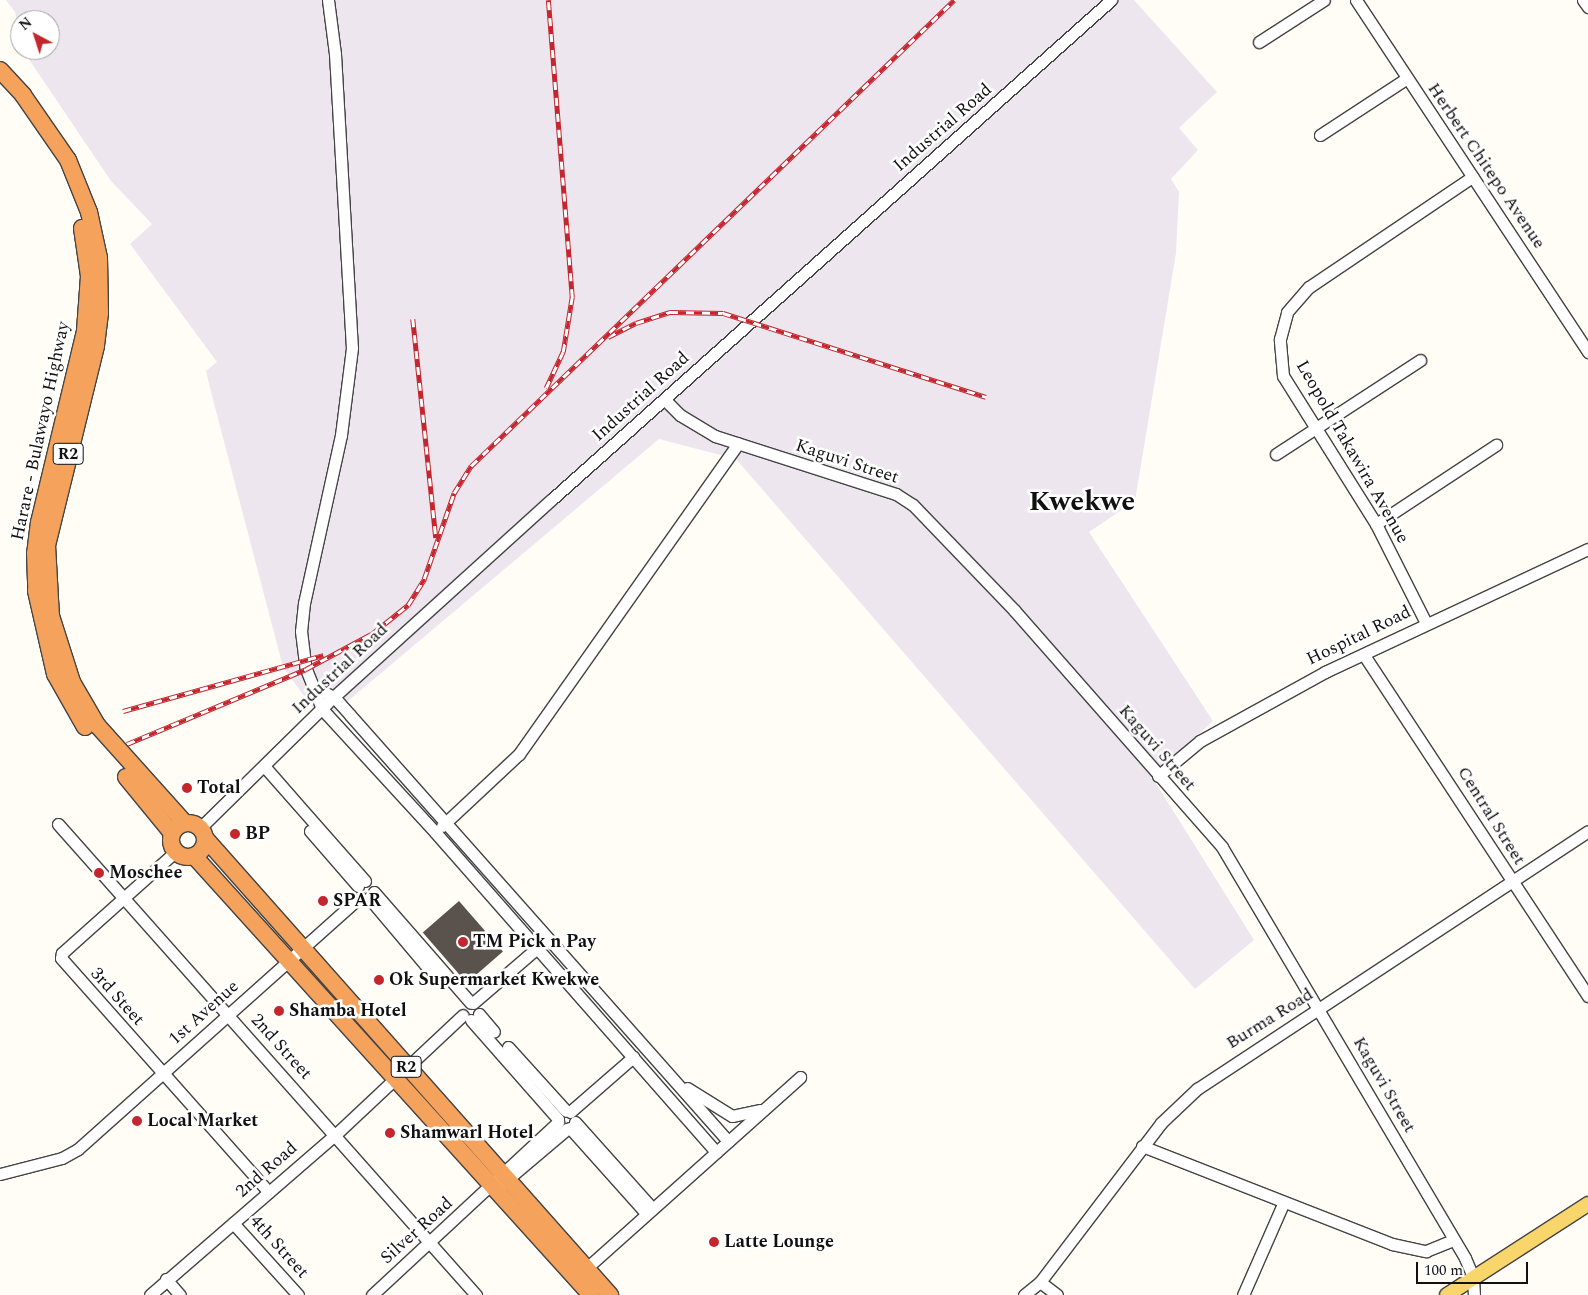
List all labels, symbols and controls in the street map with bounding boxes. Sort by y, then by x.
north arrow [10,10,60,60]
text: N [15,12,37,36]
street label: Industrial Road [889,79,997,177]
street label: Herbert Chitepo Avenue [1422,79,1550,253]
street label: Harare - Bulawayo Highway [7,320,75,542]
street label: Industrial Road [588,348,694,446]
street label: Leopold Takawira Avenue [1291,357,1413,547]
street label: Kaguvi Street [793,435,901,489]
road number: R2 [52,440,84,468]
district label: Kwekwe [1029,485,1135,519]
street label: Hospital Road [1303,601,1415,671]
street label: Industrial Road [287,619,393,719]
street label: Kaguvi Street [1114,700,1200,796]
street label: Central Street [1452,763,1530,869]
place label: Total [197,777,241,799]
marker: Total [181,782,193,794]
place label: BP [245,823,270,845]
marker: BP [229,828,241,840]
place label: Moschee [109,862,182,884]
marker: Moschee [93,867,105,879]
place label: SPAR [333,890,381,912]
marker: SPAR [317,895,329,907]
place label: TM Pick n Pay [473,931,596,953]
marker: TM Pick n Pay [457,936,469,948]
street label: 3rd Steet [85,964,149,1030]
place label: Ok Supermarket Kwekwe [389,969,599,991]
marker: Ok Supermarket Kwekwe [373,974,385,986]
street label: 1st Avenue [164,976,244,1050]
street label: Burma Road [1223,984,1317,1054]
place label: Shamba Hotel [289,1000,407,1022]
marker: Shamba Hotel [273,1005,285,1017]
street label: 2nd Street [246,1010,316,1084]
street label: Kaguvi Street [1348,1033,1420,1137]
road number: R2 [390,1054,422,1080]
place label: Local Market [147,1110,258,1132]
marker: Local Market [131,1115,143,1127]
place label: Shamwarl Hotel [400,1122,534,1144]
marker: Shamwarl Hotel [384,1127,396,1139]
street label: 2nd Road [232,1137,302,1203]
street label: Silver Road [376,1193,458,1269]
street label: 4th Street [245,1211,313,1283]
place label: Latte Lounge [724,1231,834,1253]
marker: Latte Lounge [708,1236,720,1248]
scale bar [1418,1252,1530,1284]
text: 100 m [1424,1259,1463,1282]

